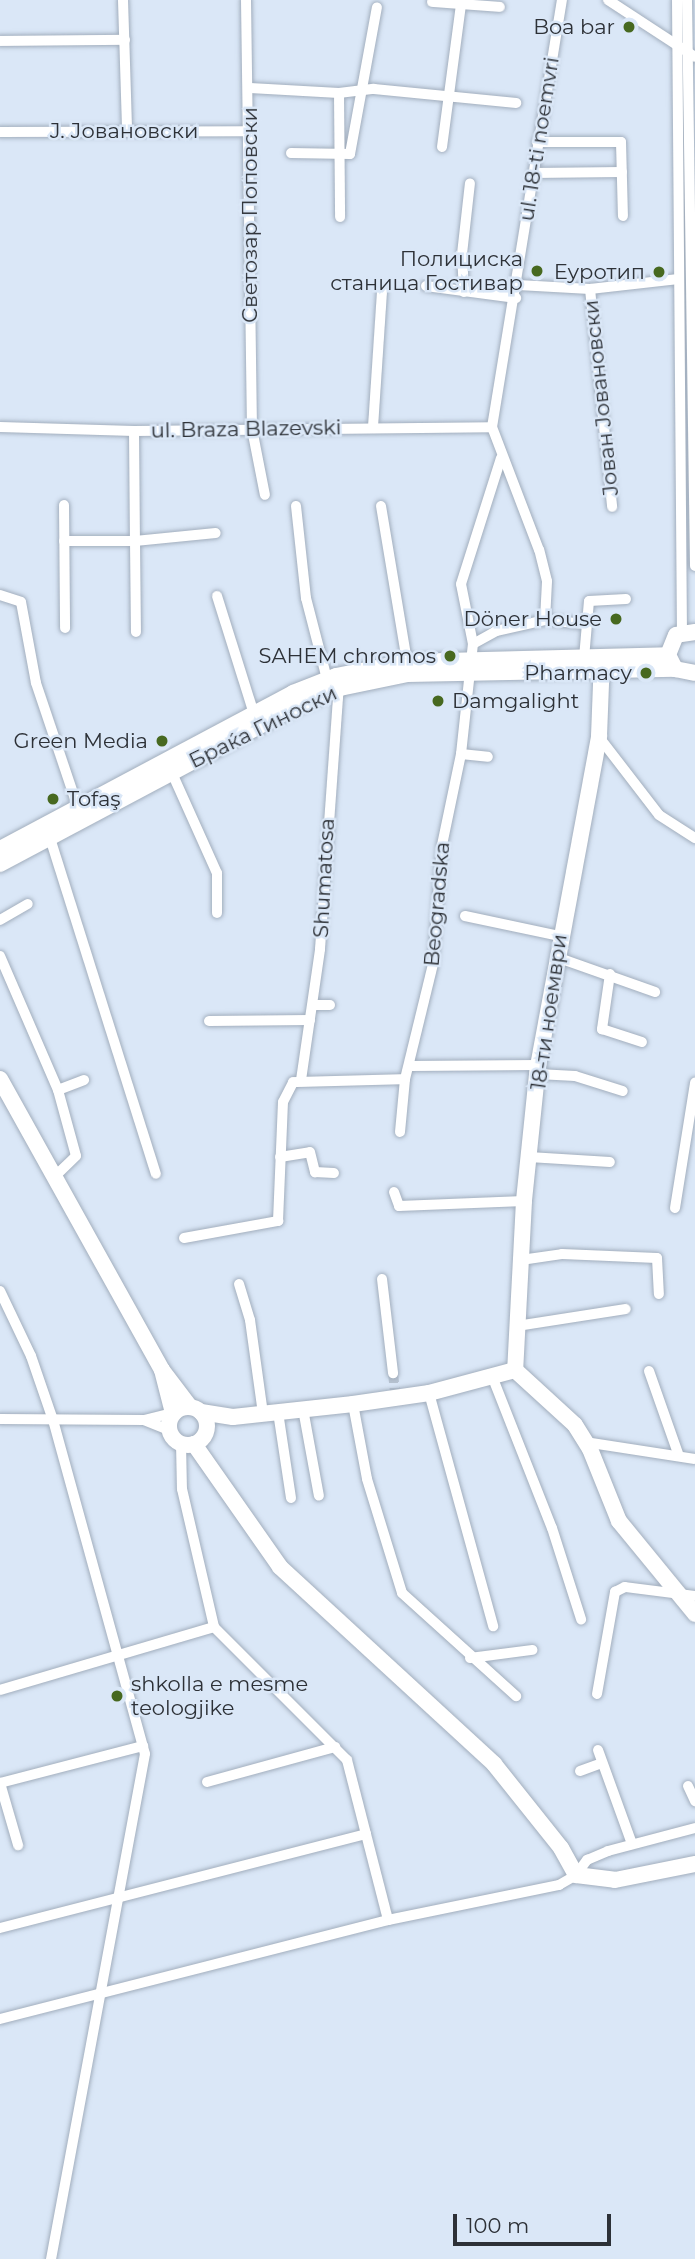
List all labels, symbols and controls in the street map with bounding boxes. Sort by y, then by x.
place label: Boa bar [533,14,615,40]
marker: Boa bar [621,19,637,35]
street label: ul. 18-ti noemvri [514,55,564,223]
street label: Светозар Поповски [237,107,263,323]
street label: Ј. Јовановски [49,118,199,144]
place label: Полициска станица Гостивар [330,246,523,296]
place label: Еуротип [554,259,645,285]
marker: Полициска станица Гостивар [529,263,545,279]
marker: Еуротип [651,264,667,280]
street label: Јован Јовановски [578,299,624,497]
street label: ul. Braza Blazevski [150,415,342,443]
place label: Döner House [463,606,602,632]
marker: Döner House [608,611,624,627]
place label: SAHEM chromos [258,643,436,669]
marker: SAHEM chromos [442,648,458,664]
place label: Pharmacy [524,660,632,686]
marker: Pharmacy [638,665,654,681]
street label: Браќа Гиноски [185,680,341,774]
place label: Damgalight [452,688,579,714]
marker: Damgalight [430,693,446,709]
place label: Green Media [14,728,148,754]
marker: Green Media [154,733,170,749]
place label: Tofaş [67,786,121,812]
marker: Tofaş [45,791,61,807]
street label: Shumatosa [308,818,340,938]
street label: Beogradska [419,841,455,967]
street label: 18-ти ноември [526,932,572,1092]
place label: shkolla e mesme teologjike [131,1671,308,1721]
marker: shkolla e mesme teologjike [109,1688,125,1704]
scale bar [457,2200,614,2244]
text: 100 m [466,2213,529,2238]

